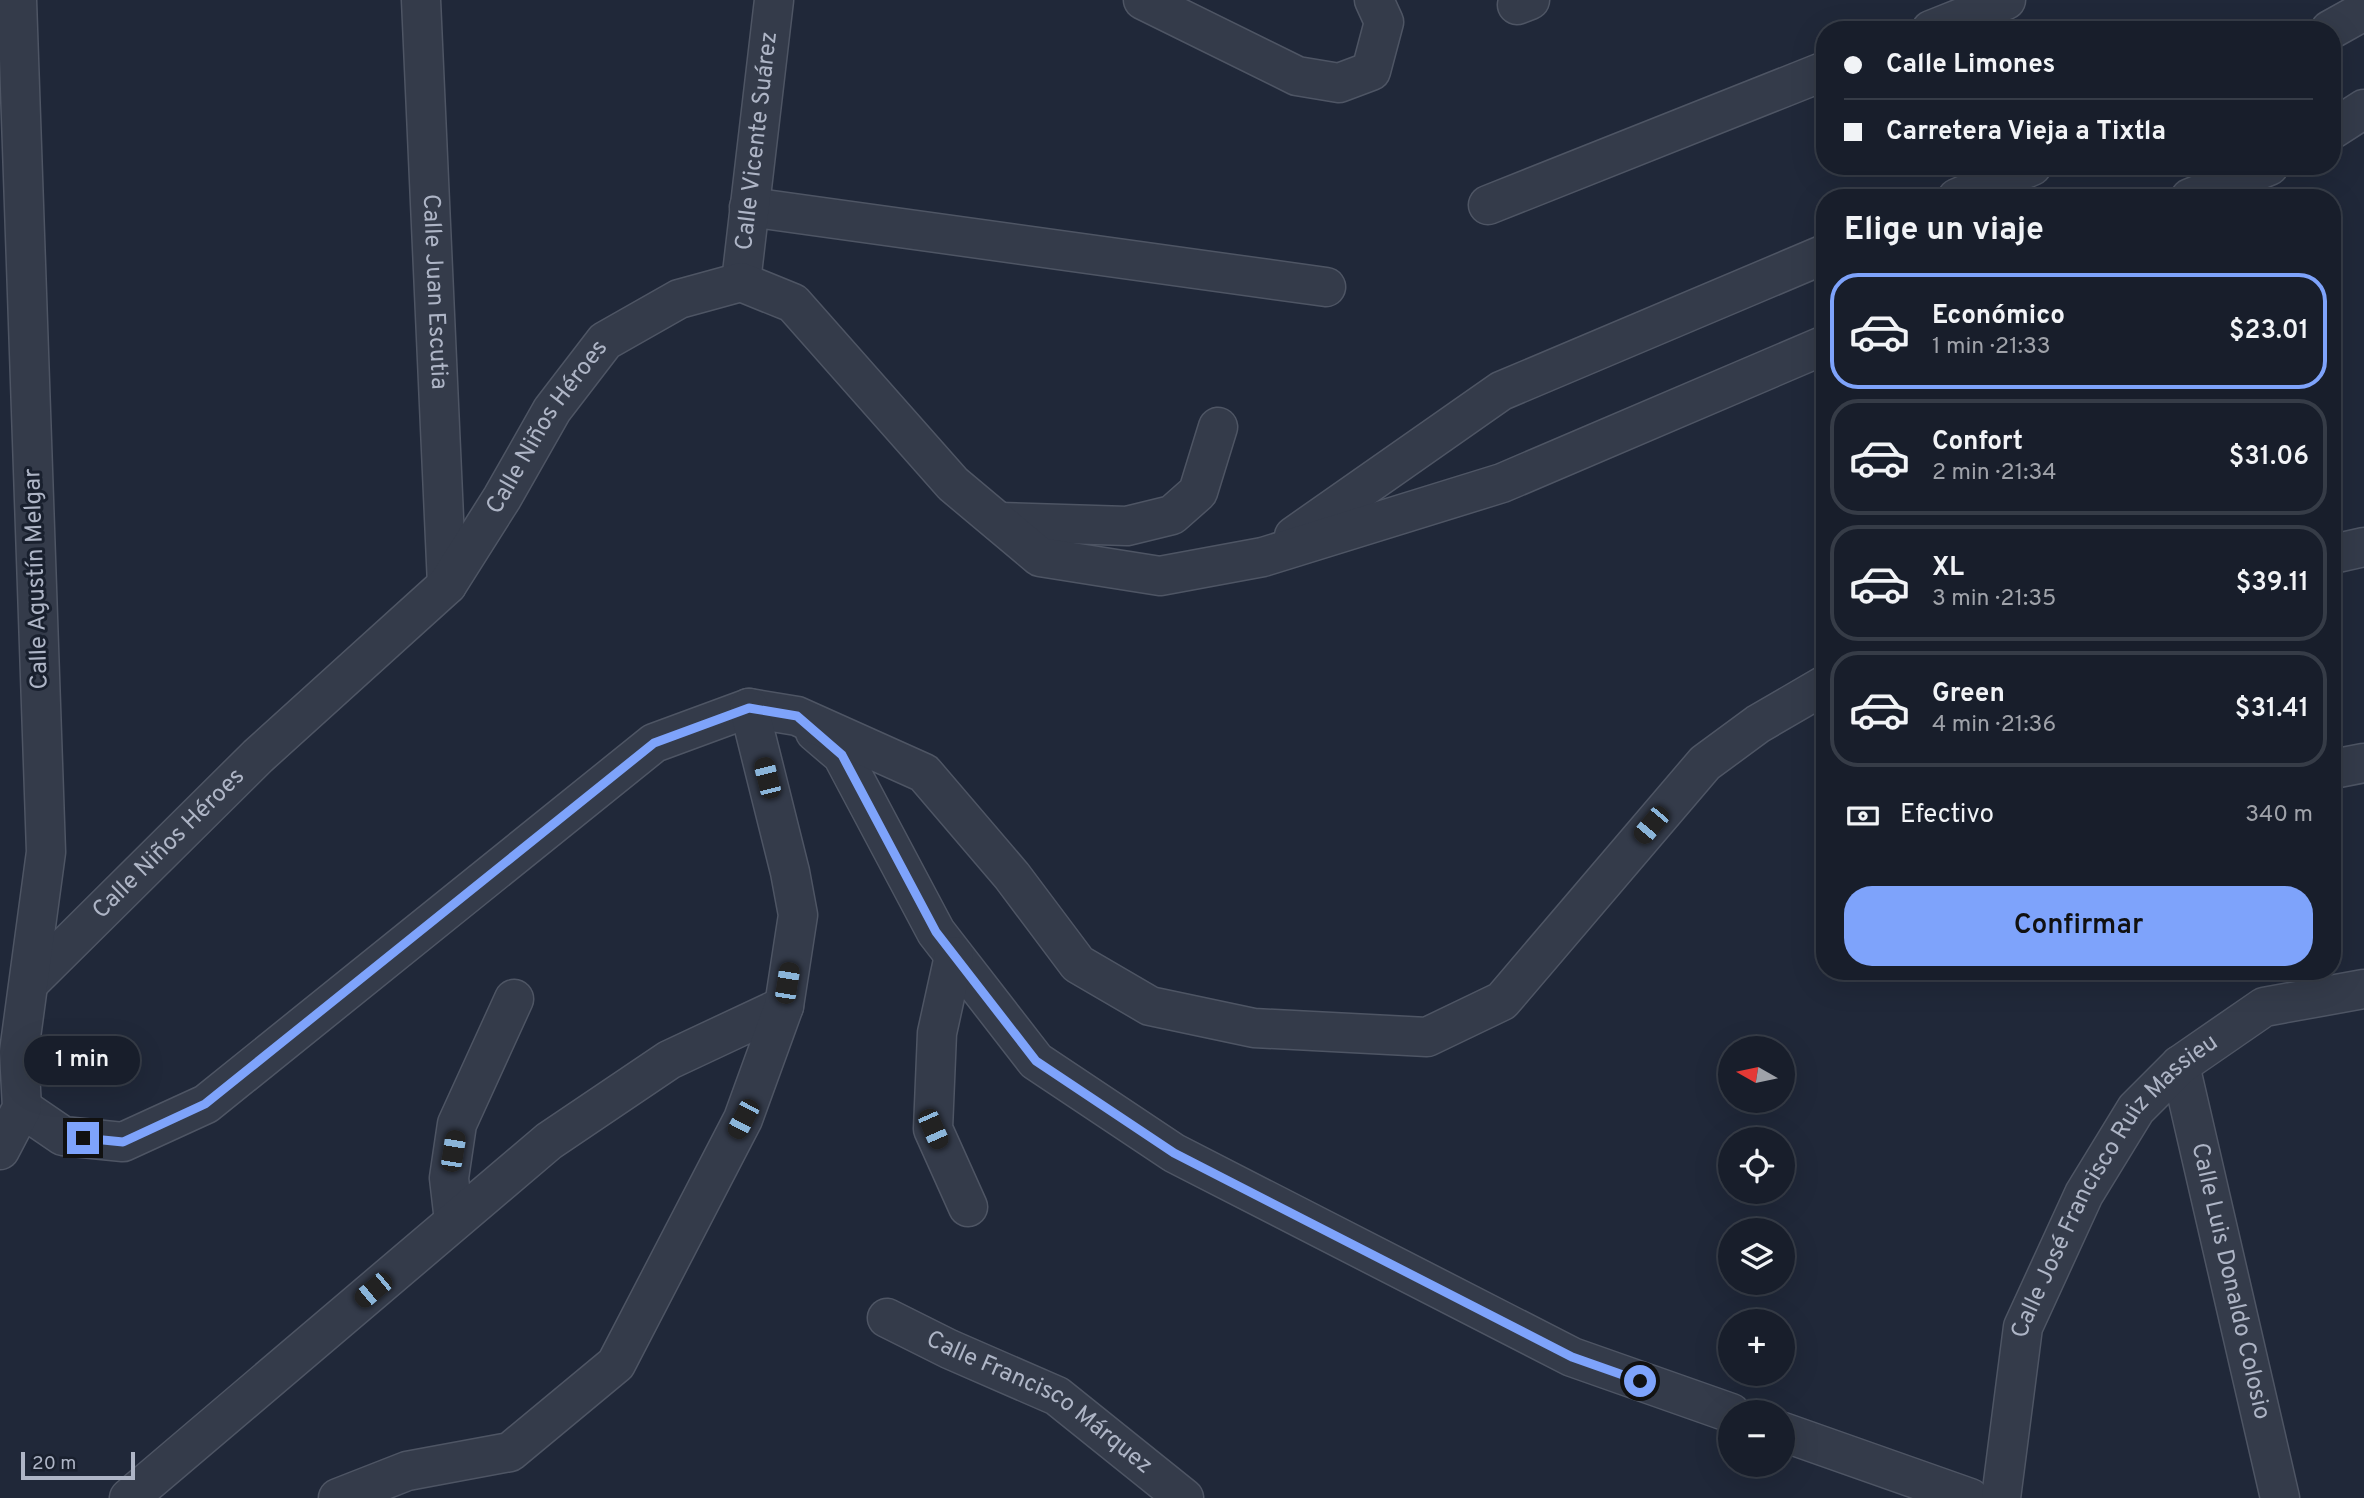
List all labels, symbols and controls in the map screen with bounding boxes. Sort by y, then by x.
street label: Calle Vicente Suárez [730,30,785,252]
text: Calle Limones [1886,49,2055,82]
text: Carretera Vieja a Tixtla [1886,116,2166,149]
street label: Calle Juan Escutia [415,193,453,390]
text: Elige un viaje [1844,211,2044,251]
icon: car [1848,300,1911,363]
text: Económico [1932,300,2065,333]
text: $23.01 [2229,315,2309,348]
text: 1 min · 21:33 [1932,333,2051,362]
street label: Calle Niños Héroes [480,334,615,520]
icon: car [1848,426,1911,489]
text: Confort [1932,426,2023,459]
text: $31.06 [2229,441,2309,474]
text: 2 min · 21:34 [1932,459,2057,488]
street label: Calle Agustín Melgar [18,468,56,690]
icon: car [1848,552,1911,615]
text: XL [1932,552,1964,585]
text: $39.11 [2236,567,2309,600]
text: 3 min · 21:35 [1932,585,2056,614]
icon: car [1848,678,1911,741]
text: Green [1932,678,2005,711]
text: $31.41 [2235,693,2309,726]
text: 4 min · 21:36 [1932,711,2056,740]
car [752,755,783,801]
street label: Calle Niños Héroes [87,762,252,926]
icon: cash [1844,797,1882,835]
text: Efectivo [1900,799,1994,832]
text: 340 m [2245,801,2313,830]
car [1630,802,1673,848]
button: Confirmar [1844,886,2313,966]
car [774,961,801,1005]
street label: Calle José Francisco Ruiz Massieu [2007,1028,2224,1339]
callout: 1 min [25,1036,141,1086]
north arrow [1718,1036,1796,1113]
map controls [1718,1036,1795,1477]
text: 1 min [55,1046,109,1075]
car [724,1096,763,1142]
car [915,1106,952,1152]
route end [67,1122,99,1154]
button: locate [1718,1127,1795,1204]
car [440,1129,467,1173]
street label: Calle Luis Donaldo Colosio [2183,1140,2276,1423]
button: layers [1718,1218,1795,1295]
car [351,1268,396,1312]
button: + [1718,1309,1795,1386]
street label: Calle Francisco Márquez [921,1325,1158,1481]
route start [1624,1365,1656,1397]
button: − [1718,1400,1795,1477]
scale bar [21,1449,135,1481]
text: 20 m [32,1452,76,1476]

